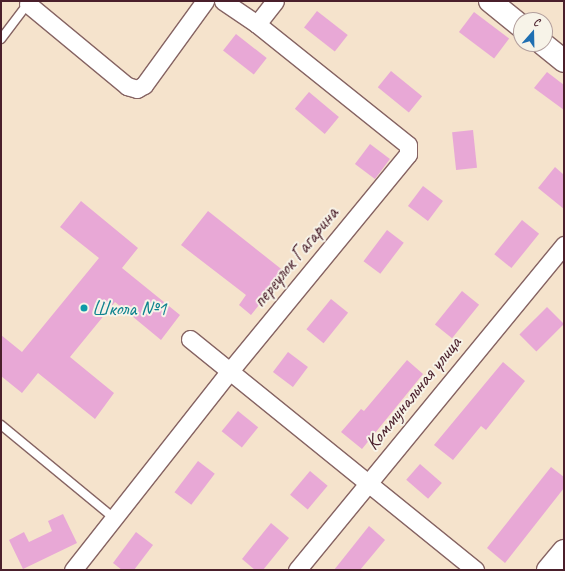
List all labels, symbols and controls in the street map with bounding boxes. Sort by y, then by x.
north arrow [513,12,553,52]
text: С [532,14,542,29]
street label: переулок Гагарина [248,203,342,311]
place label: Школа №1 [92,296,166,320]
marker: Школа №1 [79,303,89,313]
street label: Коммунальная улица [360,331,466,455]

